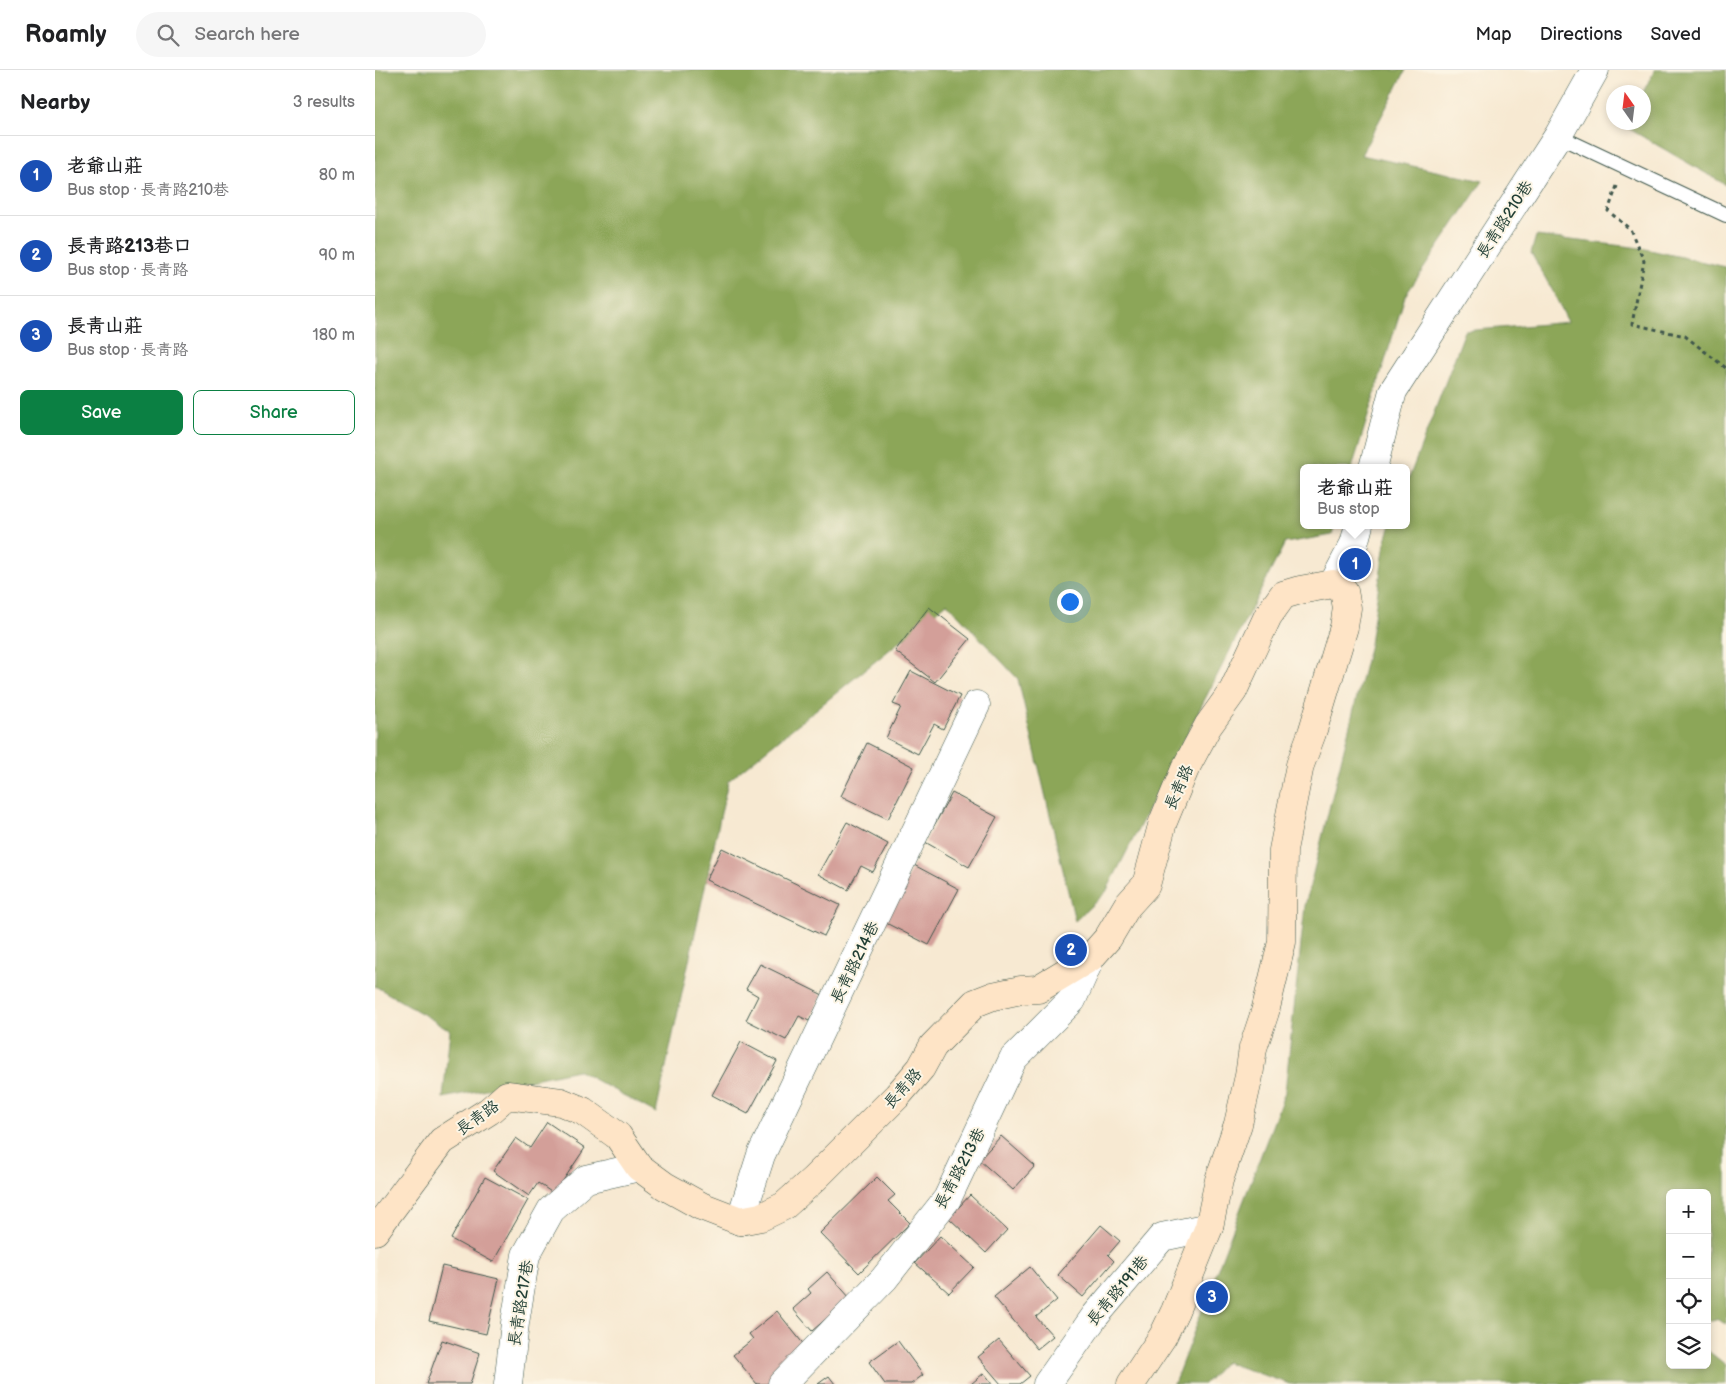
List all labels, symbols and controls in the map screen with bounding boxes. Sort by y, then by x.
search box [136,12,486,57]
text: Roamly [25,20,106,49]
icon: search [154,21,182,49]
text: Search here [194,23,300,46]
text: Map [1476,24,1512,45]
text: Directions [1540,24,1622,45]
text: Saved [1650,24,1701,45]
north arrow [1606,85,1651,130]
text: Nearby [20,90,90,115]
text: 3 results [293,93,355,112]
text: 老爺山莊 [67,155,143,178]
text: 1 [33,166,39,185]
text: 80 m [319,166,355,185]
street label: 長青路210巷 [1473,177,1537,262]
text: Bus stop · 長青路210巷 [67,181,229,200]
text: 長青路213巷口 [67,235,192,258]
text: 2 [31,246,41,265]
text: 90 m [319,246,355,265]
text: Bus stop · 長青路 [67,261,188,280]
text: 長青山莊 [67,315,143,338]
text: 3 [31,326,41,345]
text: 180 m [313,326,355,345]
text: Bus stop · 長青路 [67,341,188,360]
button: Save [20,390,183,435]
button: Share [193,390,355,435]
popup [1300,464,1410,529]
text: 老爺山莊 [1317,477,1393,500]
text: Bus stop [1317,500,1380,519]
pin: 1 [1339,545,1371,583]
your location [1057,589,1083,615]
street label: 長青路 [1161,762,1198,813]
street label: 長青路214巷 [827,918,883,1007]
pin: 2 [1055,931,1087,969]
street label: 長青路 [880,1065,926,1113]
street label: 長青路 [453,1097,503,1140]
street label: 長青路213巷 [931,1125,990,1213]
map controls [1666,1189,1711,1369]
button: + [1666,1189,1711,1234]
button: − [1666,1234,1711,1279]
street label: 長青路191巷 [1083,1252,1153,1330]
street label: 長青路217巷 [505,1259,538,1348]
pin: 3 [1196,1278,1228,1316]
button: locate [1666,1279,1711,1324]
button: layers [1666,1324,1711,1369]

